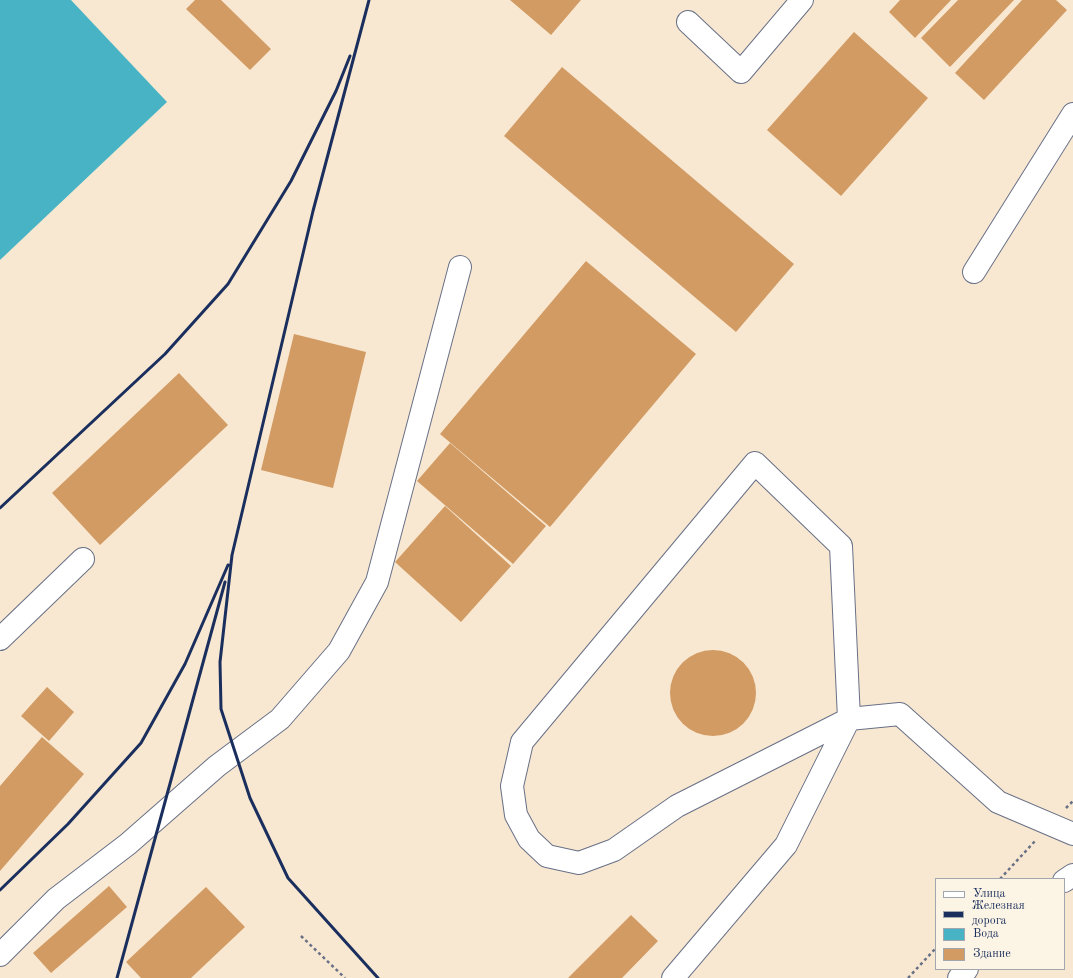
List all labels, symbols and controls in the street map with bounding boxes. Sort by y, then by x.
legend [935,878,1065,970]
text: Улица [973,888,1006,900]
text: Железная дорога [972,900,1025,927]
text: Вода [973,928,999,940]
text: Здание [973,948,1011,960]

